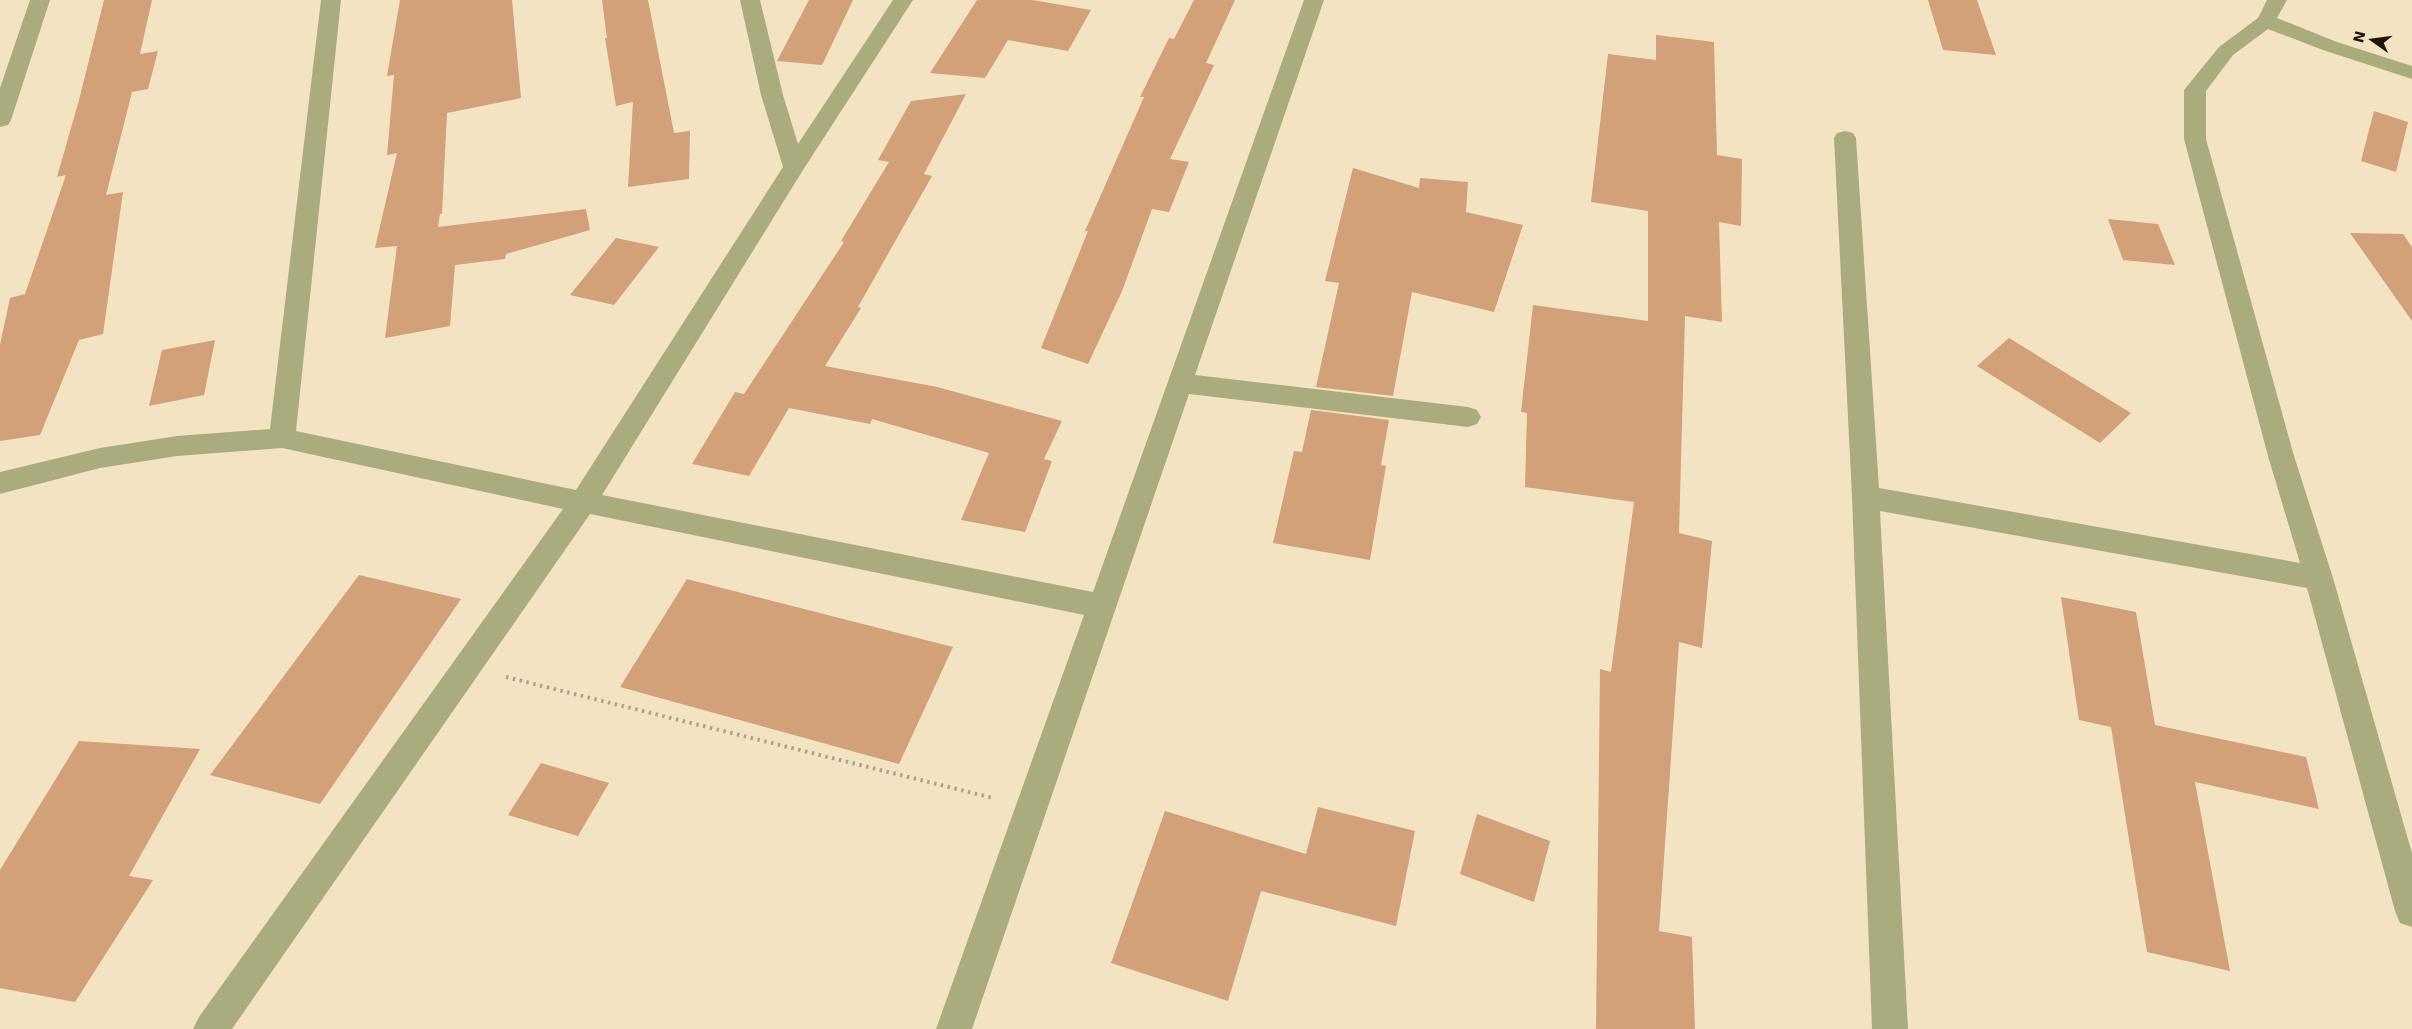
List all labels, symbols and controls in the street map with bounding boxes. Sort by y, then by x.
north arrow [2347,15,2397,65]
text: N [2350,29,2369,44]

